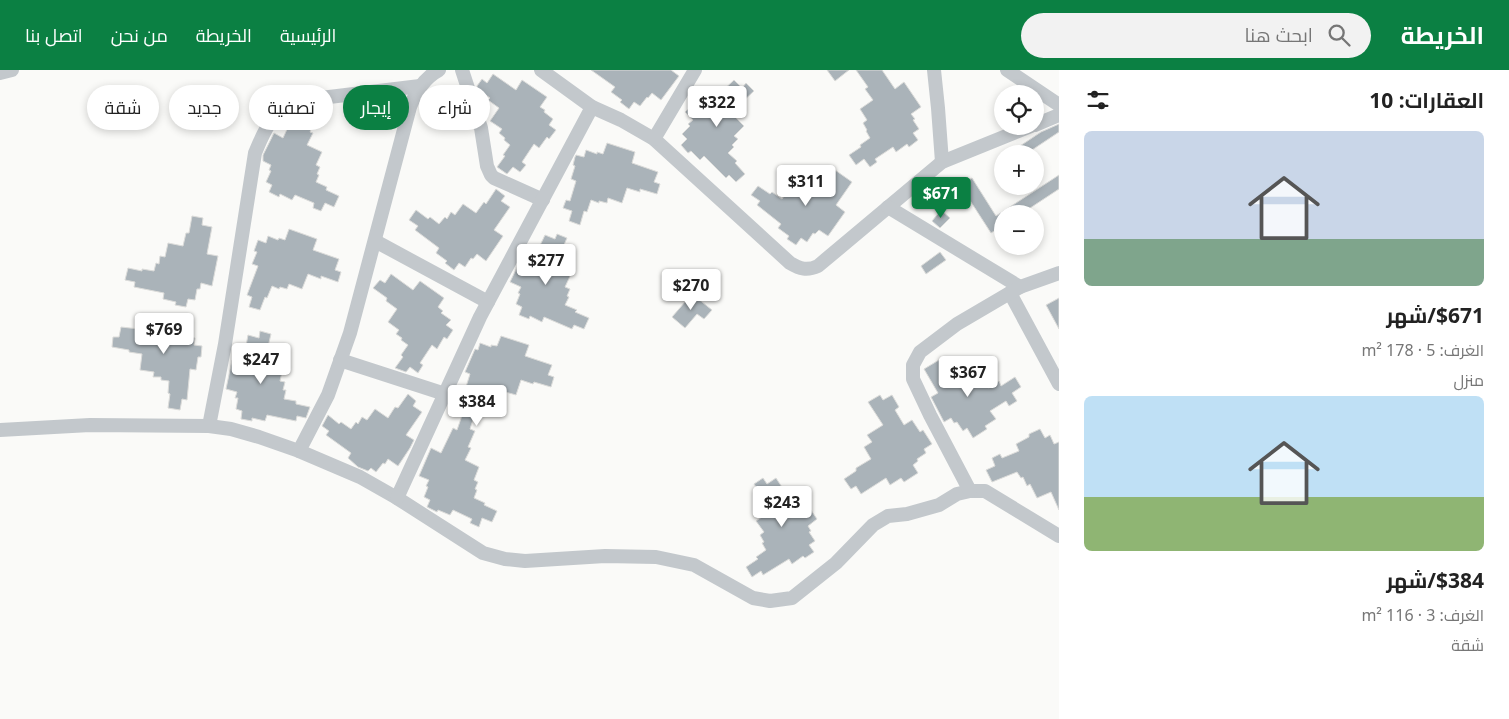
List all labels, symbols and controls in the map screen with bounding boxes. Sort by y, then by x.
search box [1021,13,1371,58]
text: الخريطة [1401,18,1484,51]
icon: search [1325,21,1353,49]
text: ابحث هنا [1244,22,1313,48]
text: اتصل بنا [25,23,83,47]
text: من نحن [111,23,168,47]
text: الخريطة [196,23,252,47]
text: الرئيسية [280,23,336,47]
chip: شقة [87,85,159,130]
chip: جديد [169,85,239,130]
chip: تصفية [249,85,333,130]
chip: إيجار [343,85,409,130]
chip: شراء [419,85,490,130]
pin: $322 [687,85,747,128]
map controls [994,85,1044,255]
button: locate [994,85,1044,135]
icon: filters [1084,86,1112,114]
text: العقارات: 10 [1369,86,1484,114]
text: $322 [699,91,735,113]
button: + [994,145,1044,195]
icon: home [1239,163,1329,253]
pin: $311 [776,164,836,207]
text: $311 [788,170,824,192]
pin: $671 [911,176,971,219]
text: $671 [923,182,959,204]
button: − [994,205,1044,255]
pin: $277 [516,244,576,286]
text: $277 [528,249,564,271]
pin: $270 [661,268,721,311]
text: $270 [673,274,709,296]
text: $671/شهر [1386,301,1484,329]
pin: $769 [134,312,194,355]
text: $769 [146,318,182,340]
text: الغرف: 5 · 178 m² [1361,339,1484,361]
pin: $247 [231,342,291,385]
text: $247 [243,348,279,370]
pin: $367 [938,356,998,398]
text: $367 [950,361,986,383]
text: منزل [1454,369,1484,391]
pin: $384 [447,384,507,427]
text: $384 [459,390,495,412]
icon: home [1239,428,1329,518]
pin: $243 [752,486,812,528]
text: $243 [764,491,800,513]
text: $384/شهر [1386,566,1484,594]
text: الغرف: 3 · 116 m² [1361,604,1484,626]
text: شقة [1451,634,1484,656]

